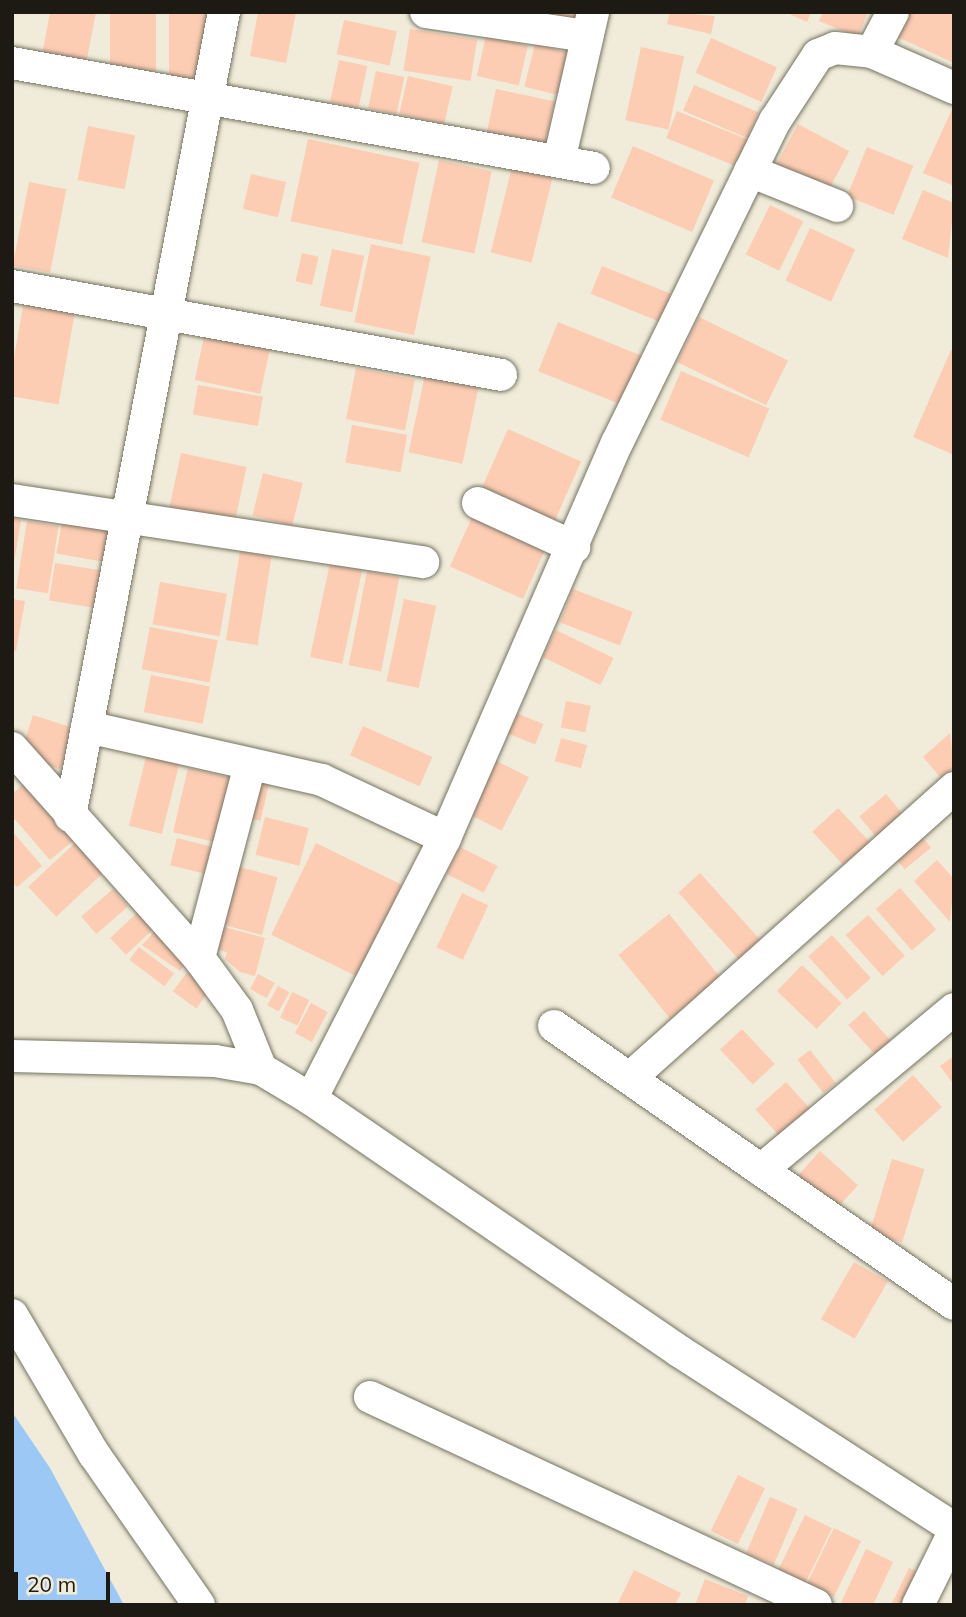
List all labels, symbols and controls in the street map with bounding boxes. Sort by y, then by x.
scale bar [18,1558,114,1602]
text: 20 m [27,1571,76,1597]

